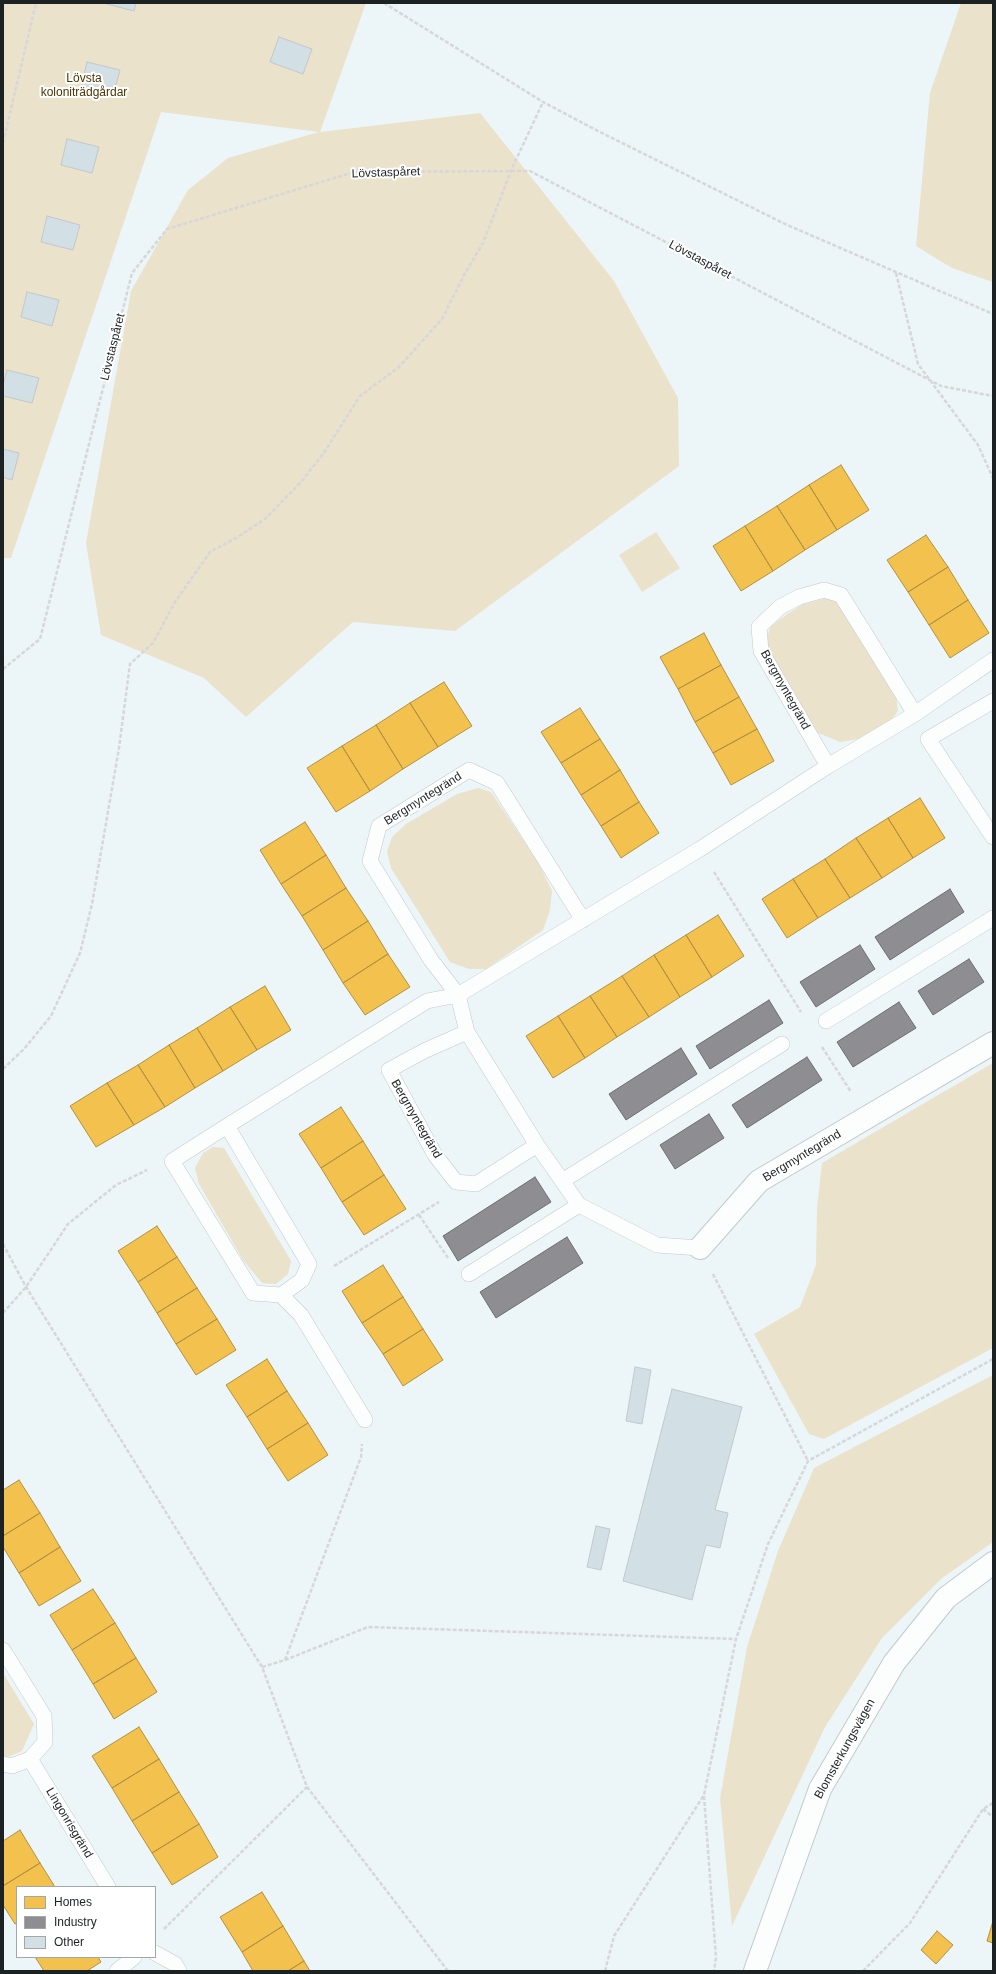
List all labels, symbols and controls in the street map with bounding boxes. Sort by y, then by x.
park label: Lövsta koloniträdgårdar [41,72,127,100]
street label: Lövstaspåret [351,165,421,181]
street label: Lövstaspåret [666,238,734,282]
street label: Lövstaspåret [98,312,128,382]
street label: Bergmyntegränd [757,648,813,732]
street label: Bergmyntegränd [382,769,464,829]
street label: Bergmyntegränd [388,1077,444,1161]
street label: Bergmyntegränd [760,1127,844,1185]
street label: Blomsterkungsvägen [812,1697,878,1801]
street label: Lingonrisgränd [42,1785,96,1861]
legend [16,1886,156,1958]
text: Homes [54,1895,92,1909]
text: Industry [54,1915,97,1929]
text: Other [54,1935,84,1949]

